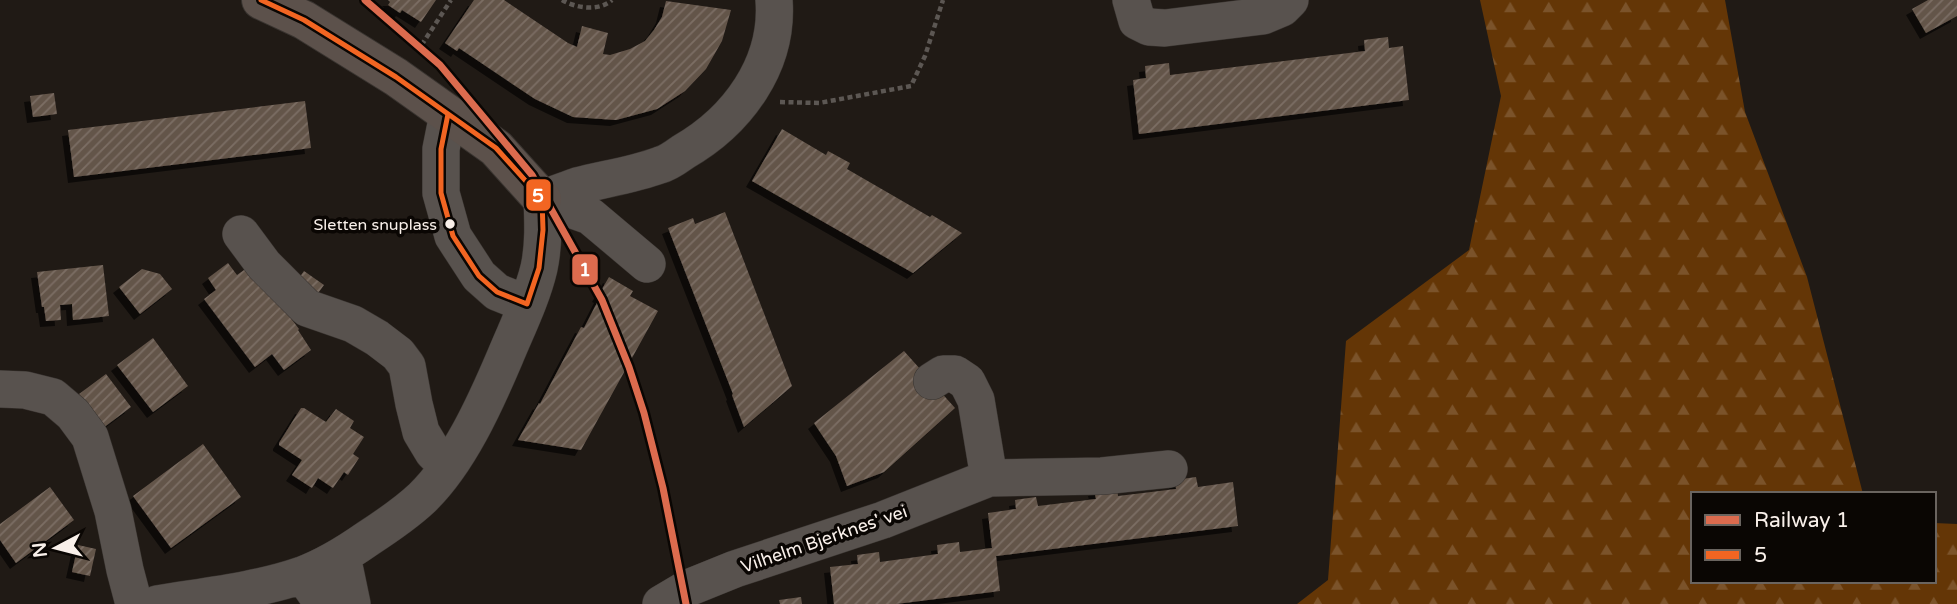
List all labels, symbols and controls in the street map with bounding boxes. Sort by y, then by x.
line badge: 5 [525,178,552,212]
text: 5 [532,185,544,207]
place label: Sletten snuplass [314,215,437,235]
marker: Sletten snuplass [443,217,457,231]
line badge: 1 [571,253,599,286]
text: 1 [579,259,591,281]
legend [1691,492,1936,583]
street label: Vilhelm Bjerknes' vei [738,500,910,578]
text: Railway 1 [1754,508,1849,533]
north arrow [21,513,91,583]
text: N [28,541,52,559]
text: 5 [1754,543,1767,568]

